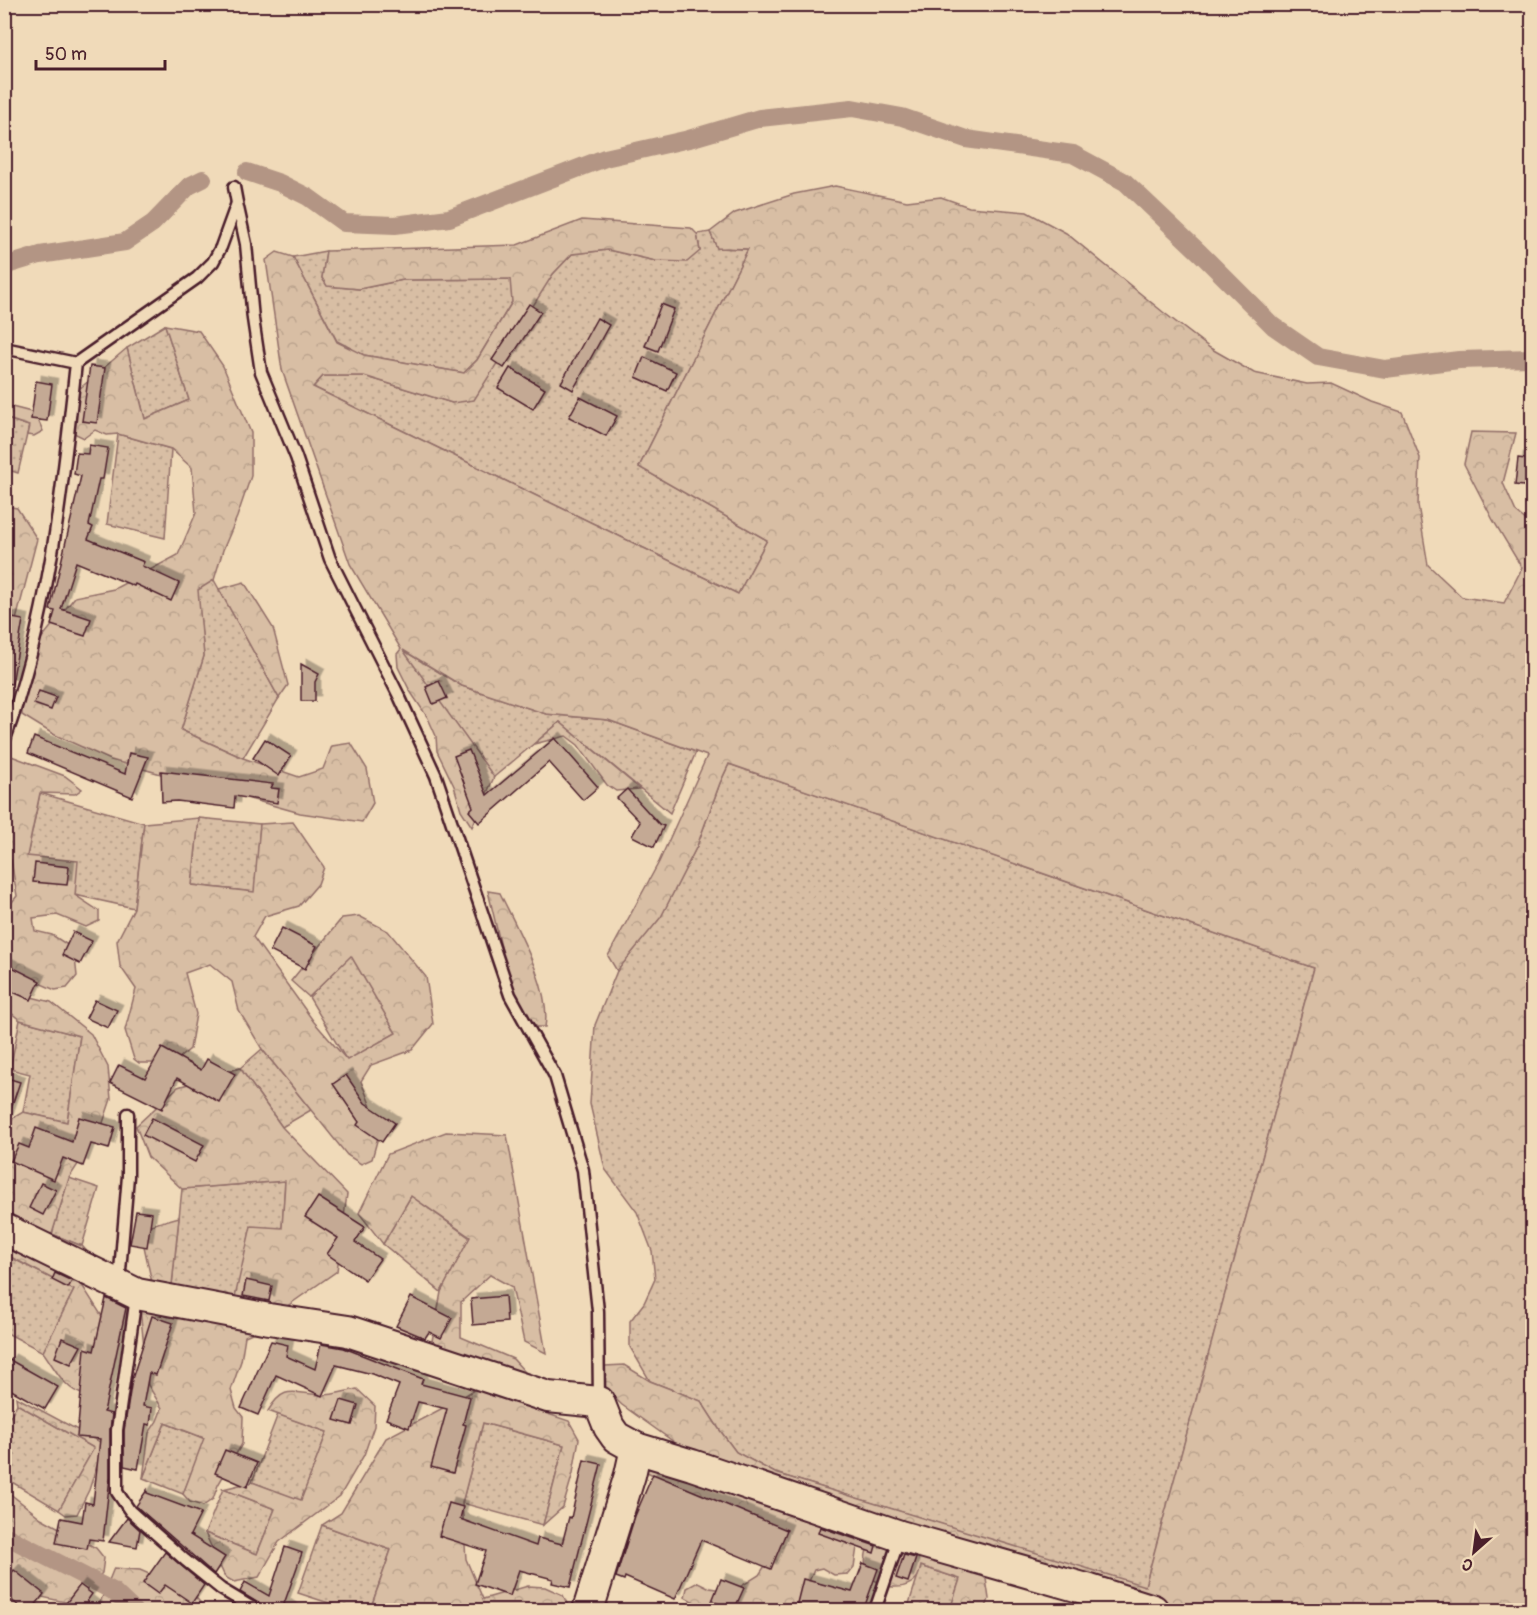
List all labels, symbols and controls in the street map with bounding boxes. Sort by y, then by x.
scale bar [36,33,165,71]
text: 50 m [45,43,87,66]
north arrow [1444,1522,1504,1582]
text: С [1458,1553,1476,1576]

